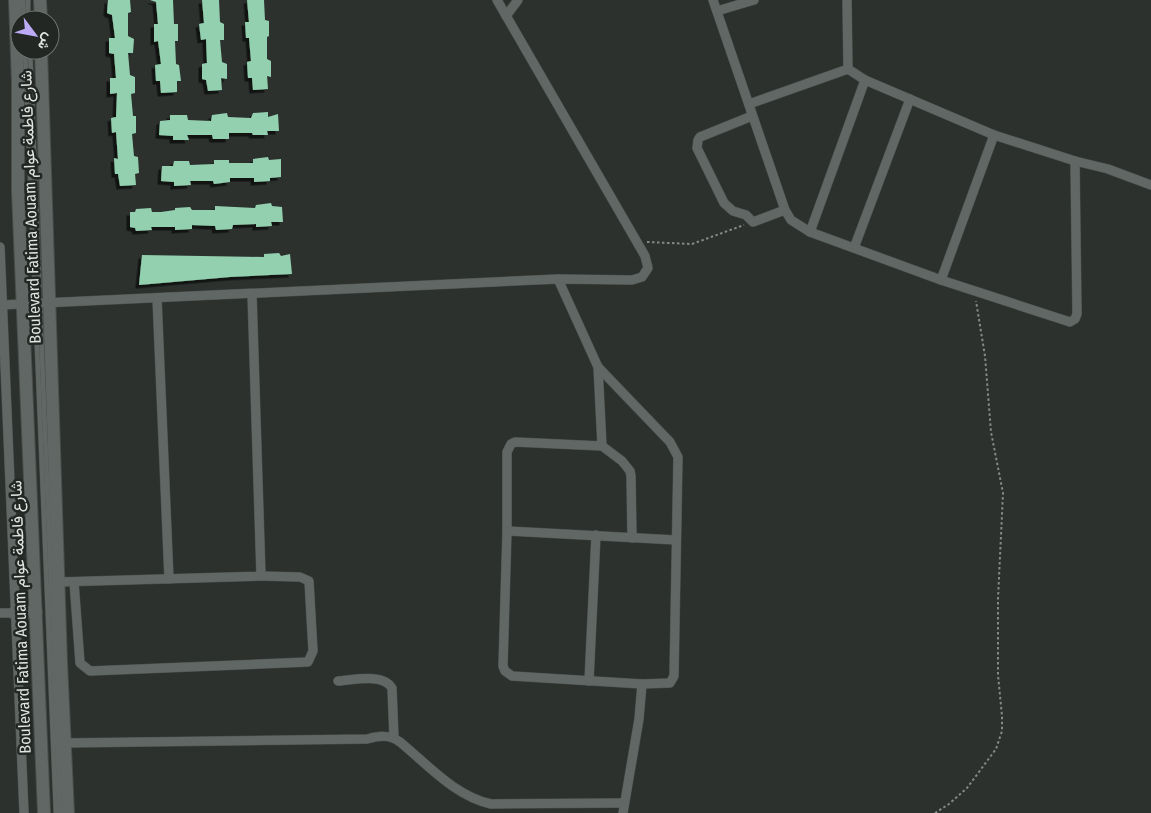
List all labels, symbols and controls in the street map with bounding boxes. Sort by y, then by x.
north arrow [10,10,60,60]
text: ش [34,30,57,53]
street label: Boulevard Fatima Aouam شارع فاطمة عوام [16,70,47,344]
street label: Boulevard Fatima Aouam شارع فاطمة عوام [6,480,37,754]

